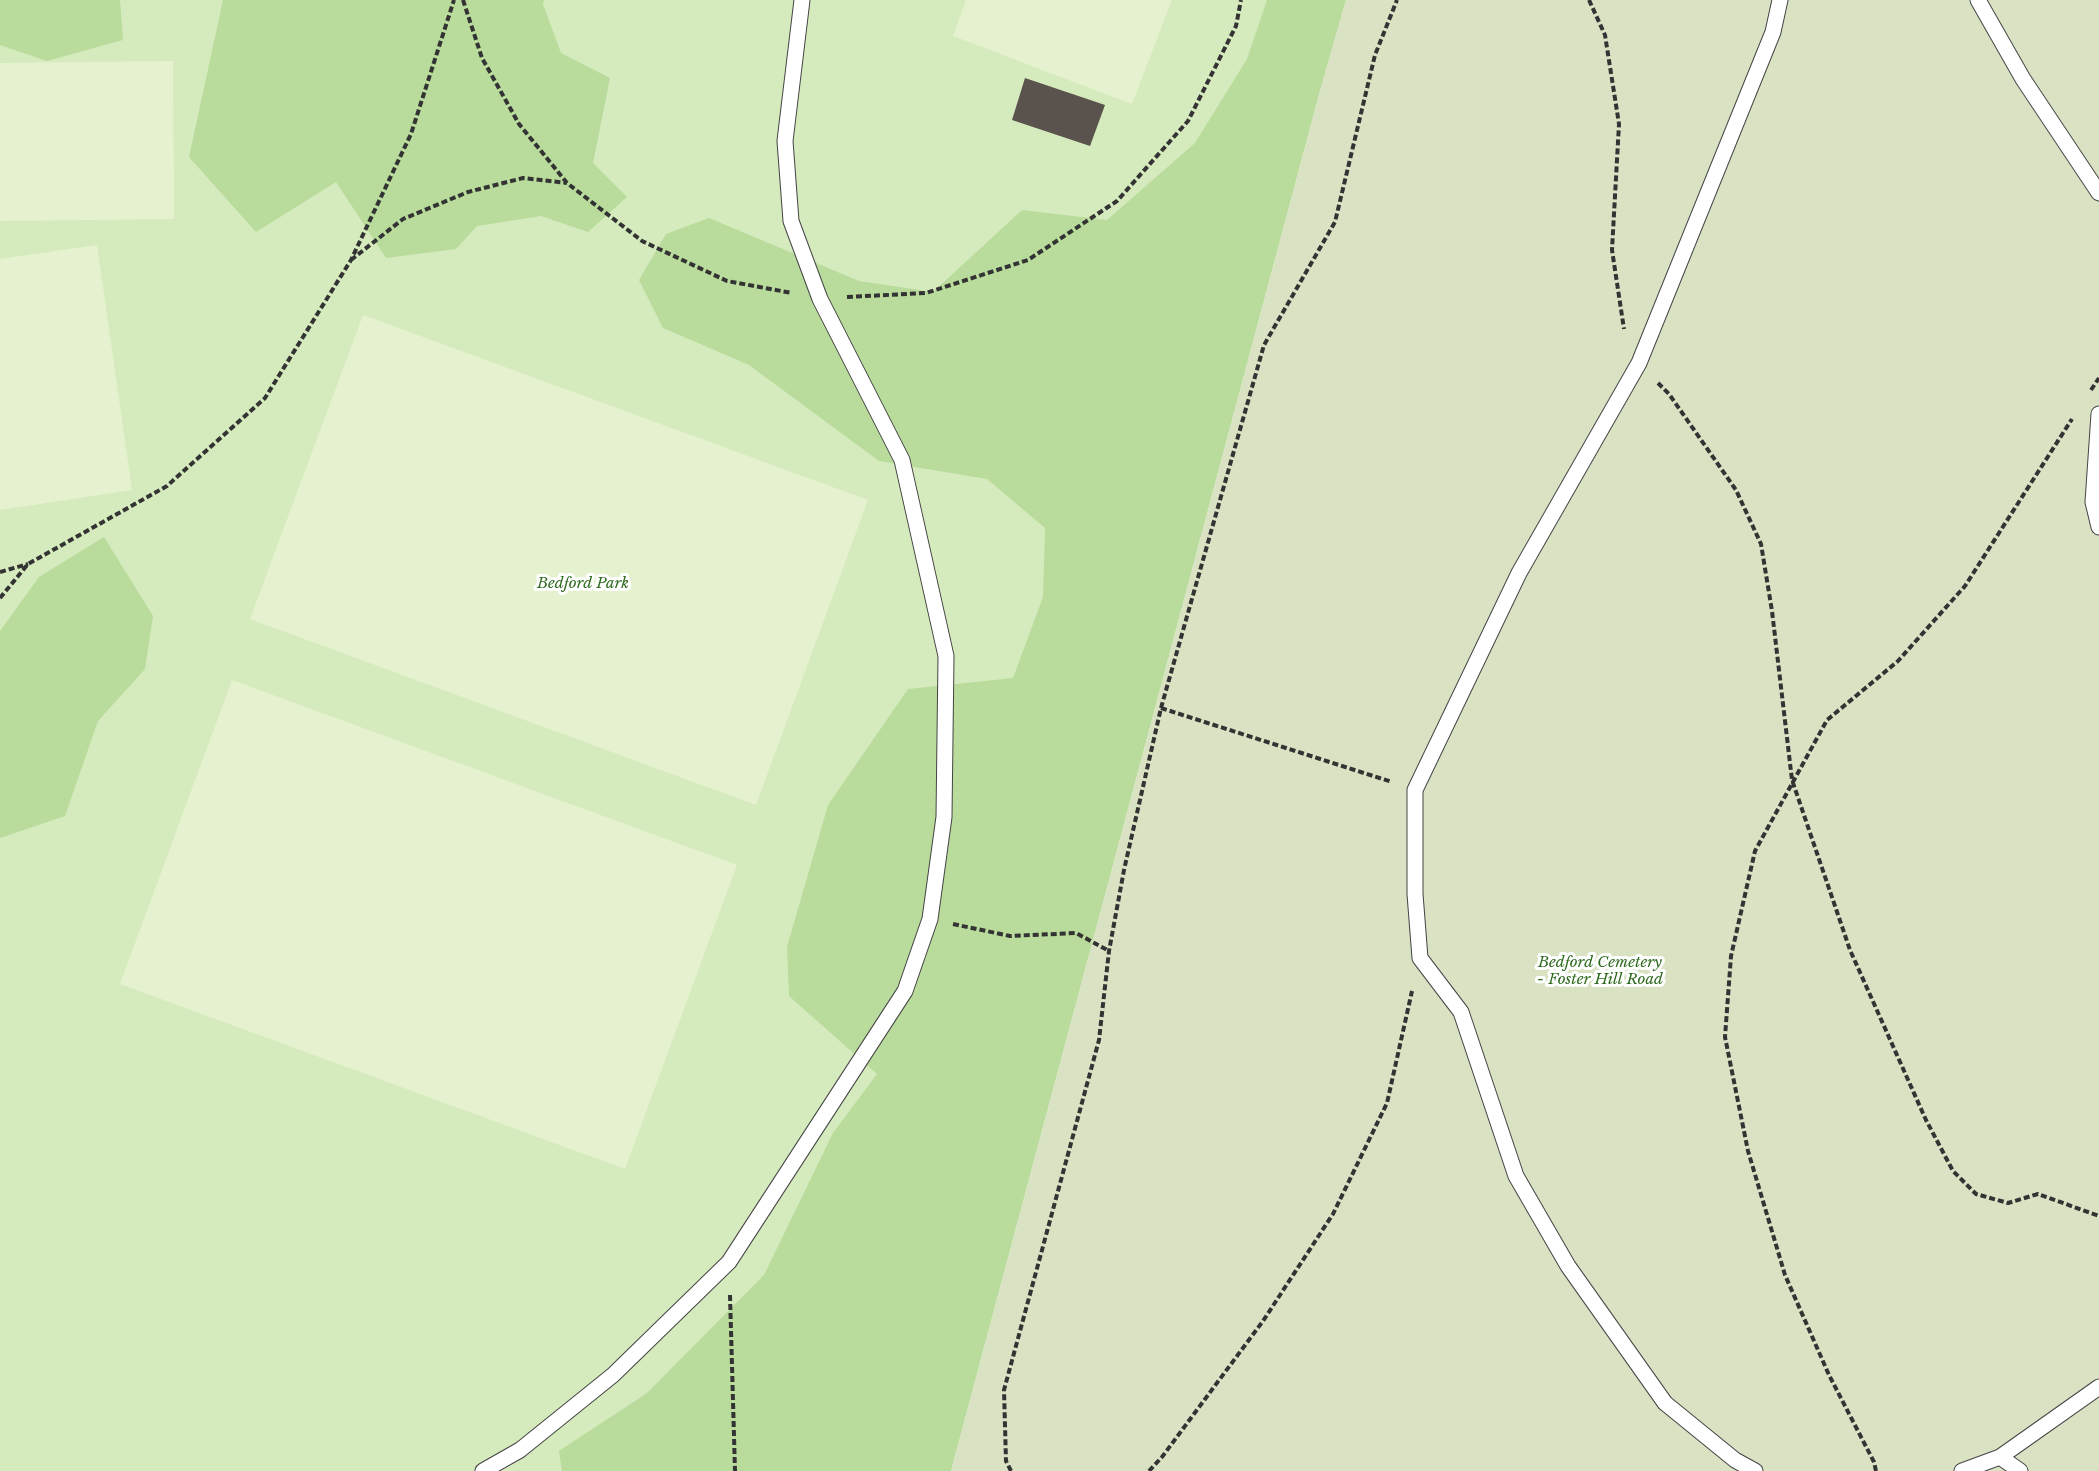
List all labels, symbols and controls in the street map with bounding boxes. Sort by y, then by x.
park label: Bedford Park [537,575,629,593]
park label: Bedford Cemetery - Foster Hill Road [1537,954,1663,989]

